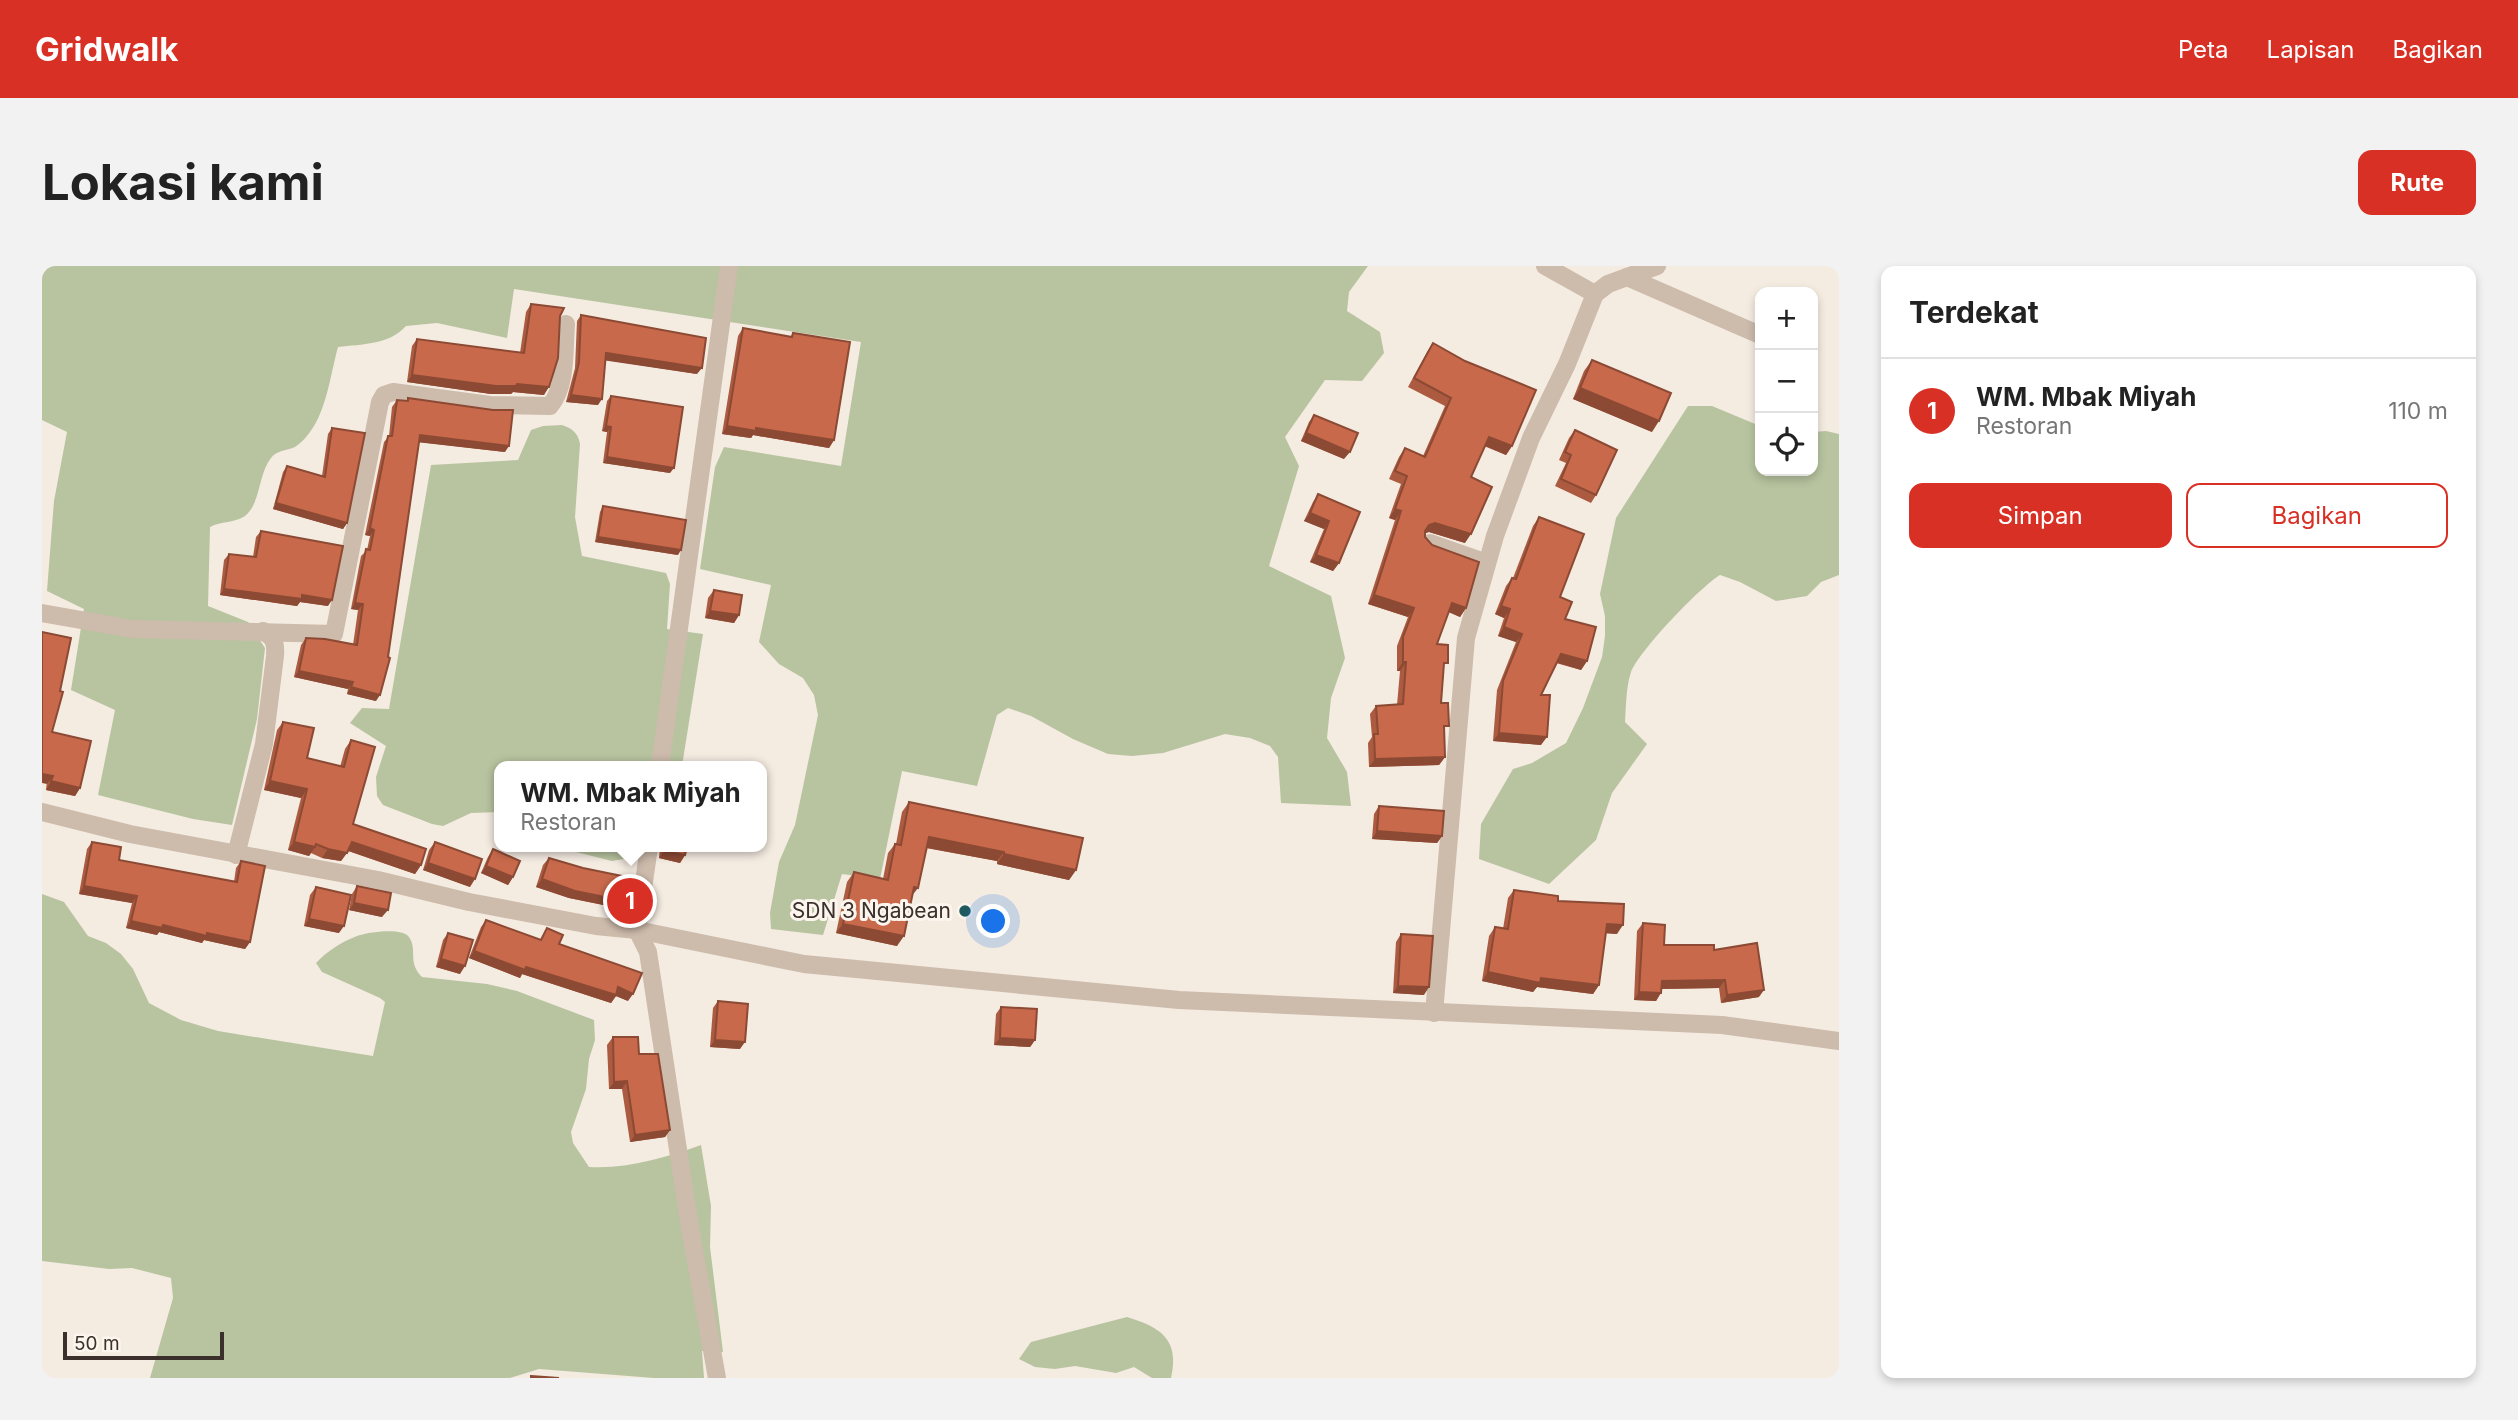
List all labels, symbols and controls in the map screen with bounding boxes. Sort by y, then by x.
text: Gridwalk [35,29,178,69]
text: Peta [2178,35,2229,64]
text: Lapisan [2267,35,2354,64]
text: Bagikan [2392,35,2483,64]
button: Rute [2358,150,2476,215]
text: Lokasi kami [42,153,324,212]
map controls [1755,287,1818,476]
button: + [1755,287,1818,350]
text: Terdekat [1909,294,2039,330]
button: − [1755,350,1818,413]
text: WM. Mbak Miyah [1976,381,2196,412]
text: 1 [1927,397,1937,425]
text: 110 m [2388,397,2448,425]
text: Restoran [1976,412,2072,440]
button: locate [1755,413,1818,476]
button: Simpan [1909,483,2172,548]
button: Bagikan [2186,483,2448,548]
popup [494,761,767,852]
text: WM. Mbak Miyah [520,777,741,808]
text: Restoran [520,808,617,836]
pin: 1 [607,875,653,927]
place label: SDN 3 Ngabean [792,898,951,923]
marker: SDN 3 Ngabean [957,903,973,919]
your location [976,904,1010,938]
scale bar [63,1329,224,1361]
text: 50 m [74,1332,120,1355]

